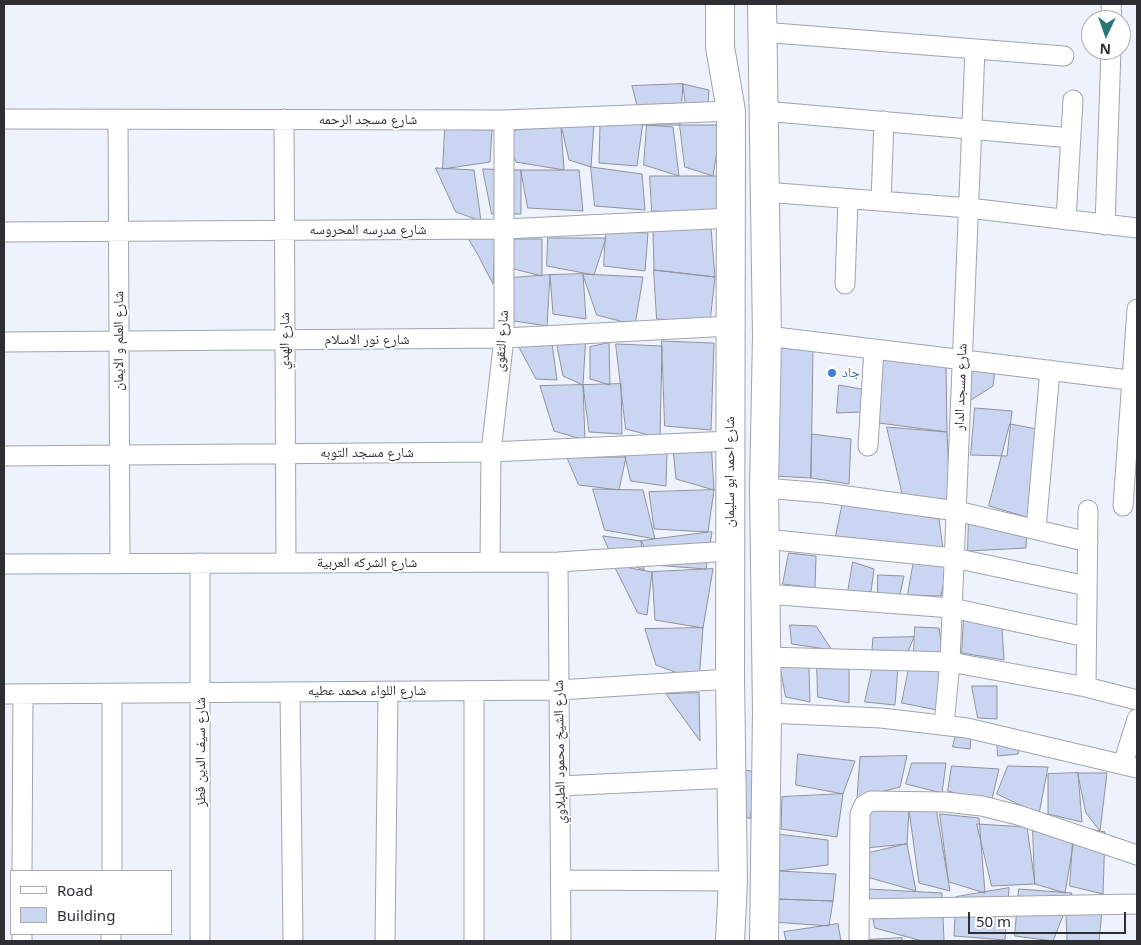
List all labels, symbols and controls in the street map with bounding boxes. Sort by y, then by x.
north arrow [1081,10,1131,60]
text: N [1099,40,1111,59]
street label: شارع مسجد الرحمه [319,112,417,128]
street label: شارع مدرسه المحروسه [309,222,427,238]
street label: شارع العلم و الايمان [111,291,127,391]
street label: شارع التقوى [491,309,513,373]
street label: شارع الهدي [277,312,293,370]
street label: شارع نور الاسلام [325,332,409,348]
street label: شارع مسجد الدار [951,343,971,431]
place label: جاد [842,365,860,381]
marker: جاد [826,367,838,379]
street label: شارع احمد ابو سليمان [722,416,738,528]
street label: شارع مسجد التوبه [320,445,414,461]
street label: شارع الشركه العربية [317,555,417,571]
street label: شارع الشيخ محمود الطبلاوي [550,680,570,824]
street label: شارع اللواء محمد عطيه [308,683,426,699]
street label: شارع سيف الدين قطز [193,697,209,807]
legend [10,870,172,935]
text: Road [57,880,93,900]
scale bar [971,902,1128,934]
text: Building [57,905,115,925]
text: 50 m [976,911,1011,931]

